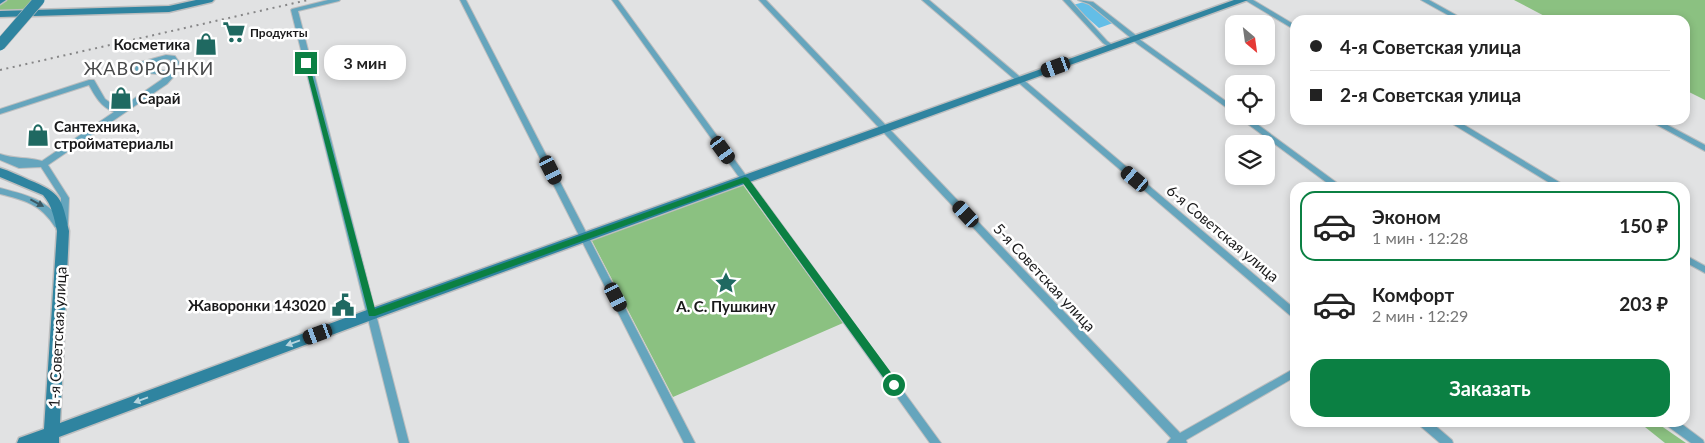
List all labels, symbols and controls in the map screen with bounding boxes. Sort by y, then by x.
north arrow [1225,15,1275,65]
map controls [1225,15,1275,185]
supermarket icon: Продукты [221,19,247,45]
place label: Продукты [250,25,308,40]
shop icon: Косметика [193,31,219,57]
place label: Косметика [113,35,190,53]
text: 4-я Советская улица [1340,35,1521,58]
callout: 3 мин [324,46,406,80]
route end [295,52,317,74]
text: 3 мин [343,53,387,72]
car [1039,55,1072,79]
district label: ЖАВОРОНКИ [84,57,214,79]
button: locate [1225,75,1275,125]
text: 2-я Советская улица [1340,83,1521,106]
shop icon: Сарай [108,85,134,111]
place label: Сарай [138,89,180,107]
place label: Сантехника, стройматериалы [54,117,173,152]
shop icon: Сантехника, стройматериалы [25,122,51,148]
car [708,133,737,167]
button: layers [1225,135,1275,185]
car [537,153,564,187]
car [1118,164,1151,194]
street label: 6-я Советская улица [1163,181,1283,285]
car [950,198,981,230]
one-way arrow [30,199,44,207]
icon: car [1312,204,1357,249]
text: Эконом [1372,205,1441,228]
text: 150 ₽ [1619,214,1668,237]
street label: 5-я Советская улица [990,219,1100,335]
text: 1 мин · 12:28 [1372,228,1468,247]
street label: 1-я Советская улица [44,266,70,408]
place icon: А. С. Пушкину [713,270,739,296]
car [602,280,629,314]
icon: car [1312,282,1357,327]
text: Комфорт [1372,283,1454,306]
public building icon: Жаворонки 143020 [330,292,356,318]
text: 203 ₽ [1619,292,1668,315]
place label: Жаворонки 143020 [188,296,326,314]
place label: А. С. Пушкину [675,297,776,315]
text: 2 мин · 12:29 [1372,306,1468,325]
car [301,322,334,346]
one-way arrow [286,340,301,347]
button: Заказать [1310,359,1670,417]
route start [883,374,905,396]
one-way arrow [133,396,148,404]

